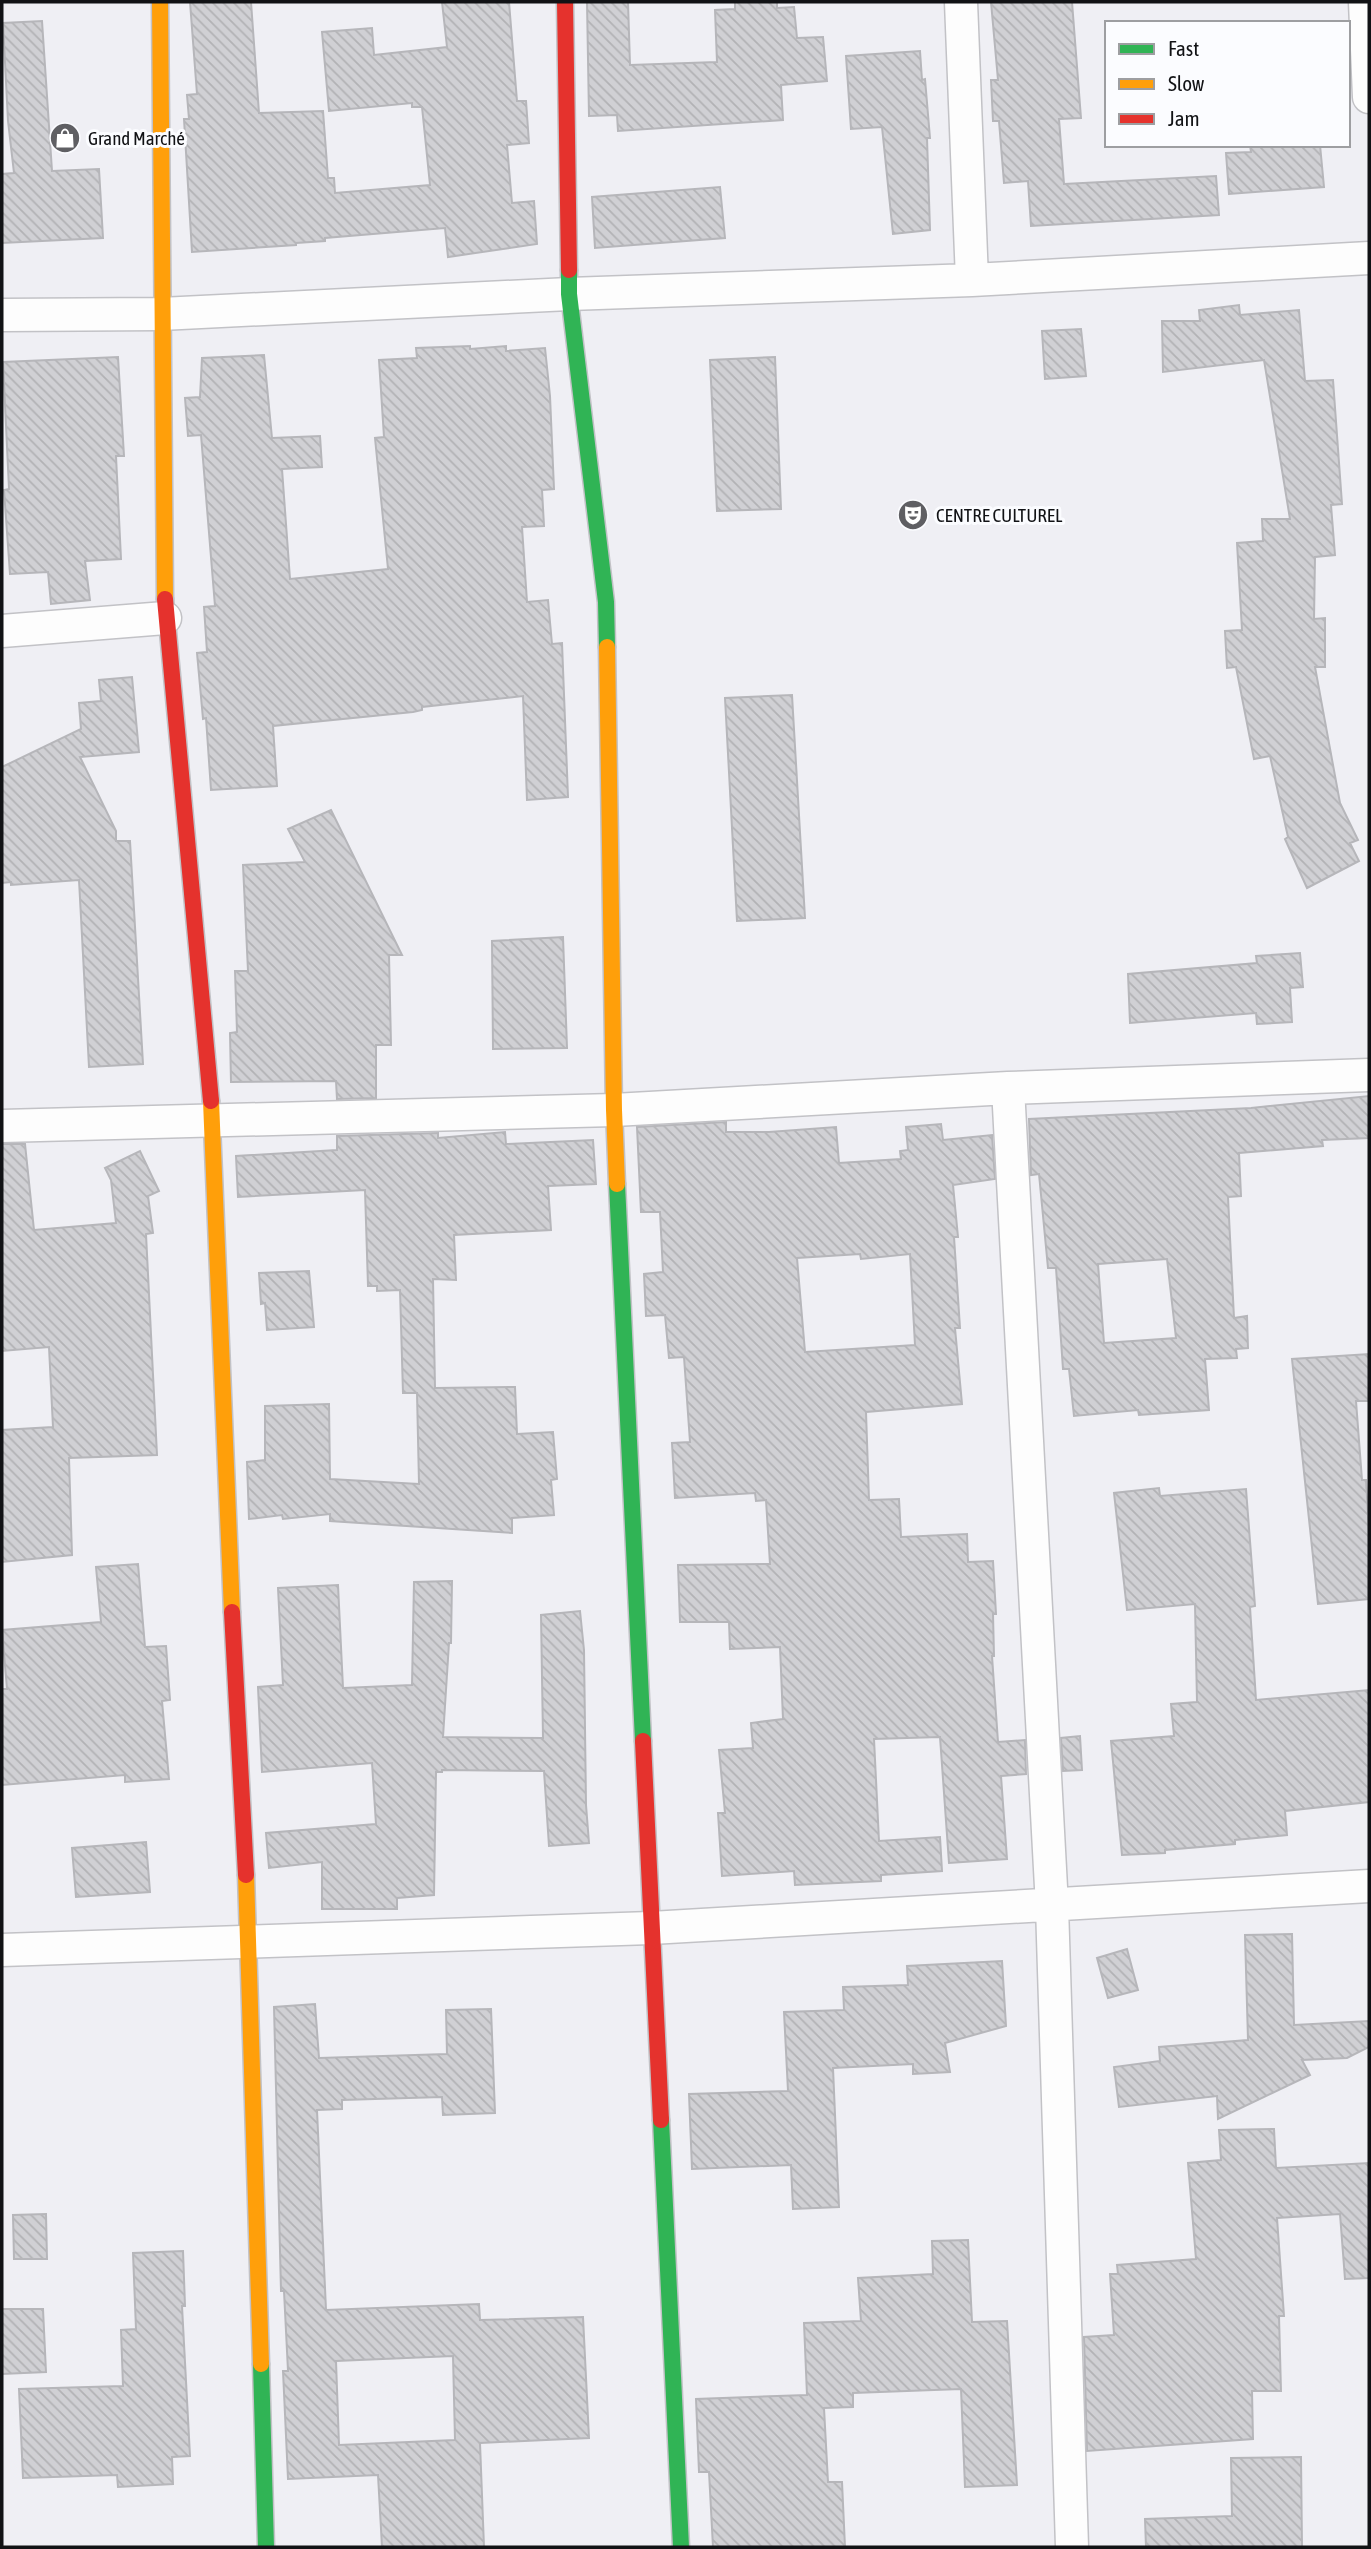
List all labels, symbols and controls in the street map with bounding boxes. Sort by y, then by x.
legend [1105,21,1350,147]
text: Fast [1168,36,1199,60]
text: Slow [1168,71,1205,95]
text: Jam [1168,106,1200,130]
shop icon: Grand Marché [48,121,82,155]
place label: Grand Marché [88,127,185,149]
theatre icon: CENTRE CULTUREL [896,498,930,532]
place label: CENTRE CULTUREL [936,504,1063,526]

